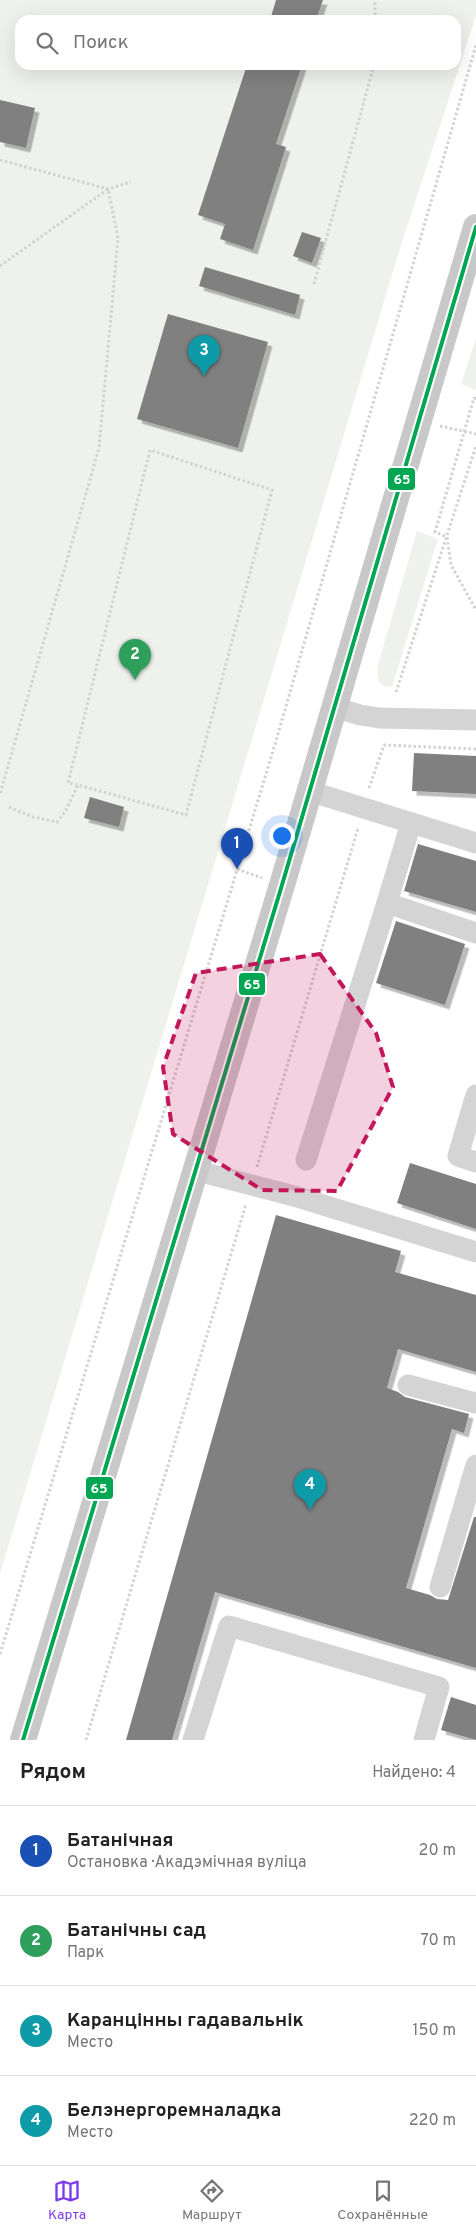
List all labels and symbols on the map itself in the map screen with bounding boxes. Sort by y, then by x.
pin: 3 [188,335,220,376]
line badge: 65 [387,467,416,491]
text: 65 [393,472,411,489]
pin: 2 [119,639,151,680]
your location [269,823,295,849]
pin: 1 [221,828,253,869]
line badge: 65 [238,972,266,996]
text: 65 [243,977,261,994]
pin: 4 [294,1469,326,1510]
line badge: 65 [85,1476,114,1500]
text: 65 [90,1481,108,1498]

